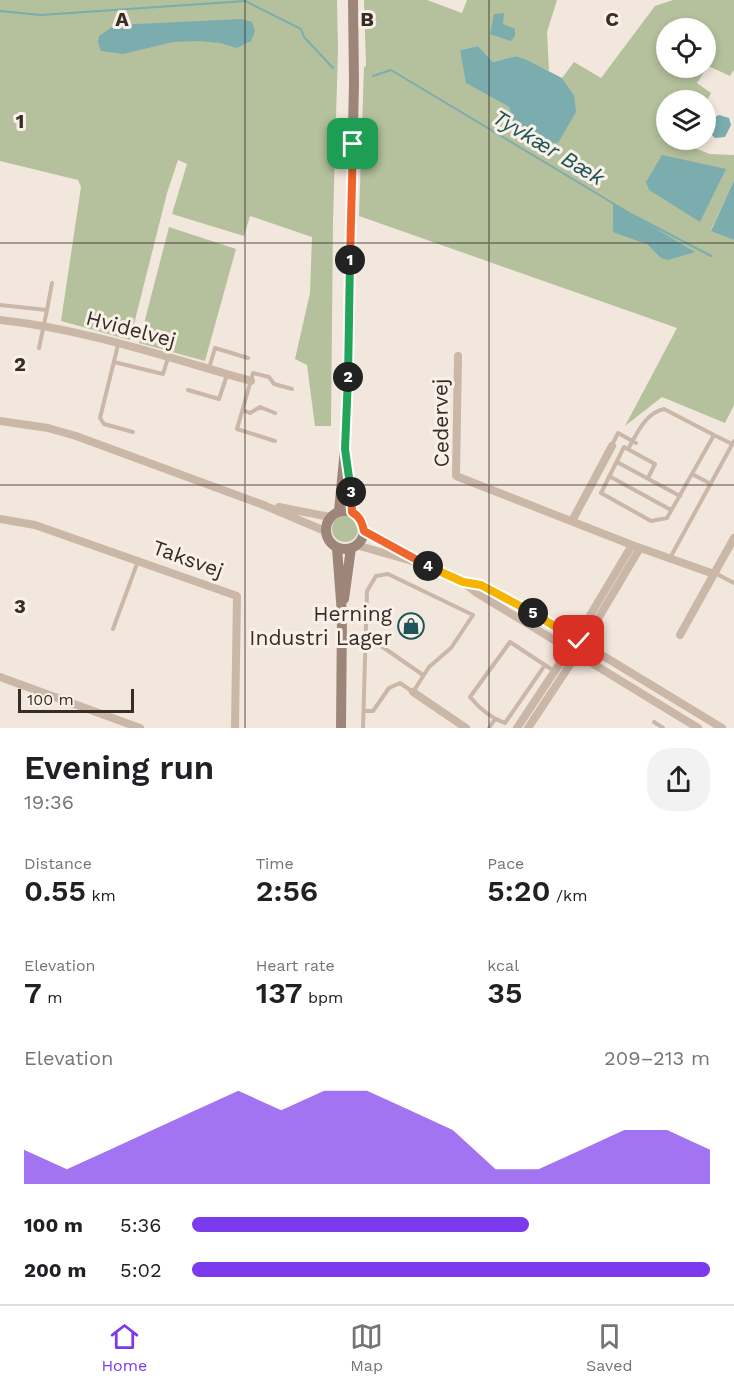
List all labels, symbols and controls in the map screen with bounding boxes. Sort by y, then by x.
text: A [115,7,129,31]
text: B [360,7,374,31]
text: C [605,7,619,31]
map controls [656,18,716,150]
button: locate [656,18,716,78]
button: layers [656,90,716,150]
water label: Tyvkær Bæk [488,104,610,191]
text: 1 [16,109,24,133]
pin [327,118,378,169]
icon: arrive [336,127,369,160]
pin: 1 [335,245,365,275]
text: 1 [347,250,353,269]
street label: Hvidelvej [84,305,179,352]
text: 2 [14,352,26,376]
pin: 2 [333,362,363,392]
text: 2 [343,367,353,386]
street label: Cedervej [427,378,454,468]
pin: 3 [336,477,366,507]
text: 3 [346,482,356,501]
street label: Taksvej [149,534,227,583]
pin: 4 [413,551,443,581]
text: 4 [423,556,433,575]
text: 3 [14,594,26,618]
pin: 5 [518,598,548,628]
place label: Herning Industri Lager [249,601,393,650]
text: 5 [528,603,538,622]
shop icon: Herning Industri Lager [396,611,426,641]
pin [553,615,604,666]
icon: check [562,624,595,657]
scale bar [18,686,134,714]
text: 100 m [27,690,74,709]
text: Evening run [24,748,214,787]
button: share [647,748,710,811]
text: 19:36 [24,790,74,814]
text: Distance [24,854,92,873]
text: Time [256,854,294,873]
text: Pace [487,854,524,873]
text: 0.55 [24,873,86,908]
text: 2:56 [256,873,318,908]
text: 5:20 [487,873,551,908]
text: km [86,886,116,905]
text: /km [551,886,587,905]
text: Elevation [24,956,95,975]
text: Heart rate [256,956,335,975]
text: kcal [487,956,519,975]
text: 7 [24,975,42,1010]
text: 137 [256,975,303,1010]
text: 35 [487,975,522,1010]
text: m [42,988,62,1007]
text: bpm [303,988,343,1007]
text: Elevation [24,1046,113,1070]
text: 209–213 m [604,1046,710,1070]
text: 100 m [24,1213,83,1237]
text: 5:36 [120,1213,161,1237]
text: 200 m [24,1258,86,1282]
text: 5:02 [120,1258,162,1282]
tab: Home [101,1320,147,1375]
tab: Map [350,1320,383,1375]
tab: Saved [586,1320,633,1375]

